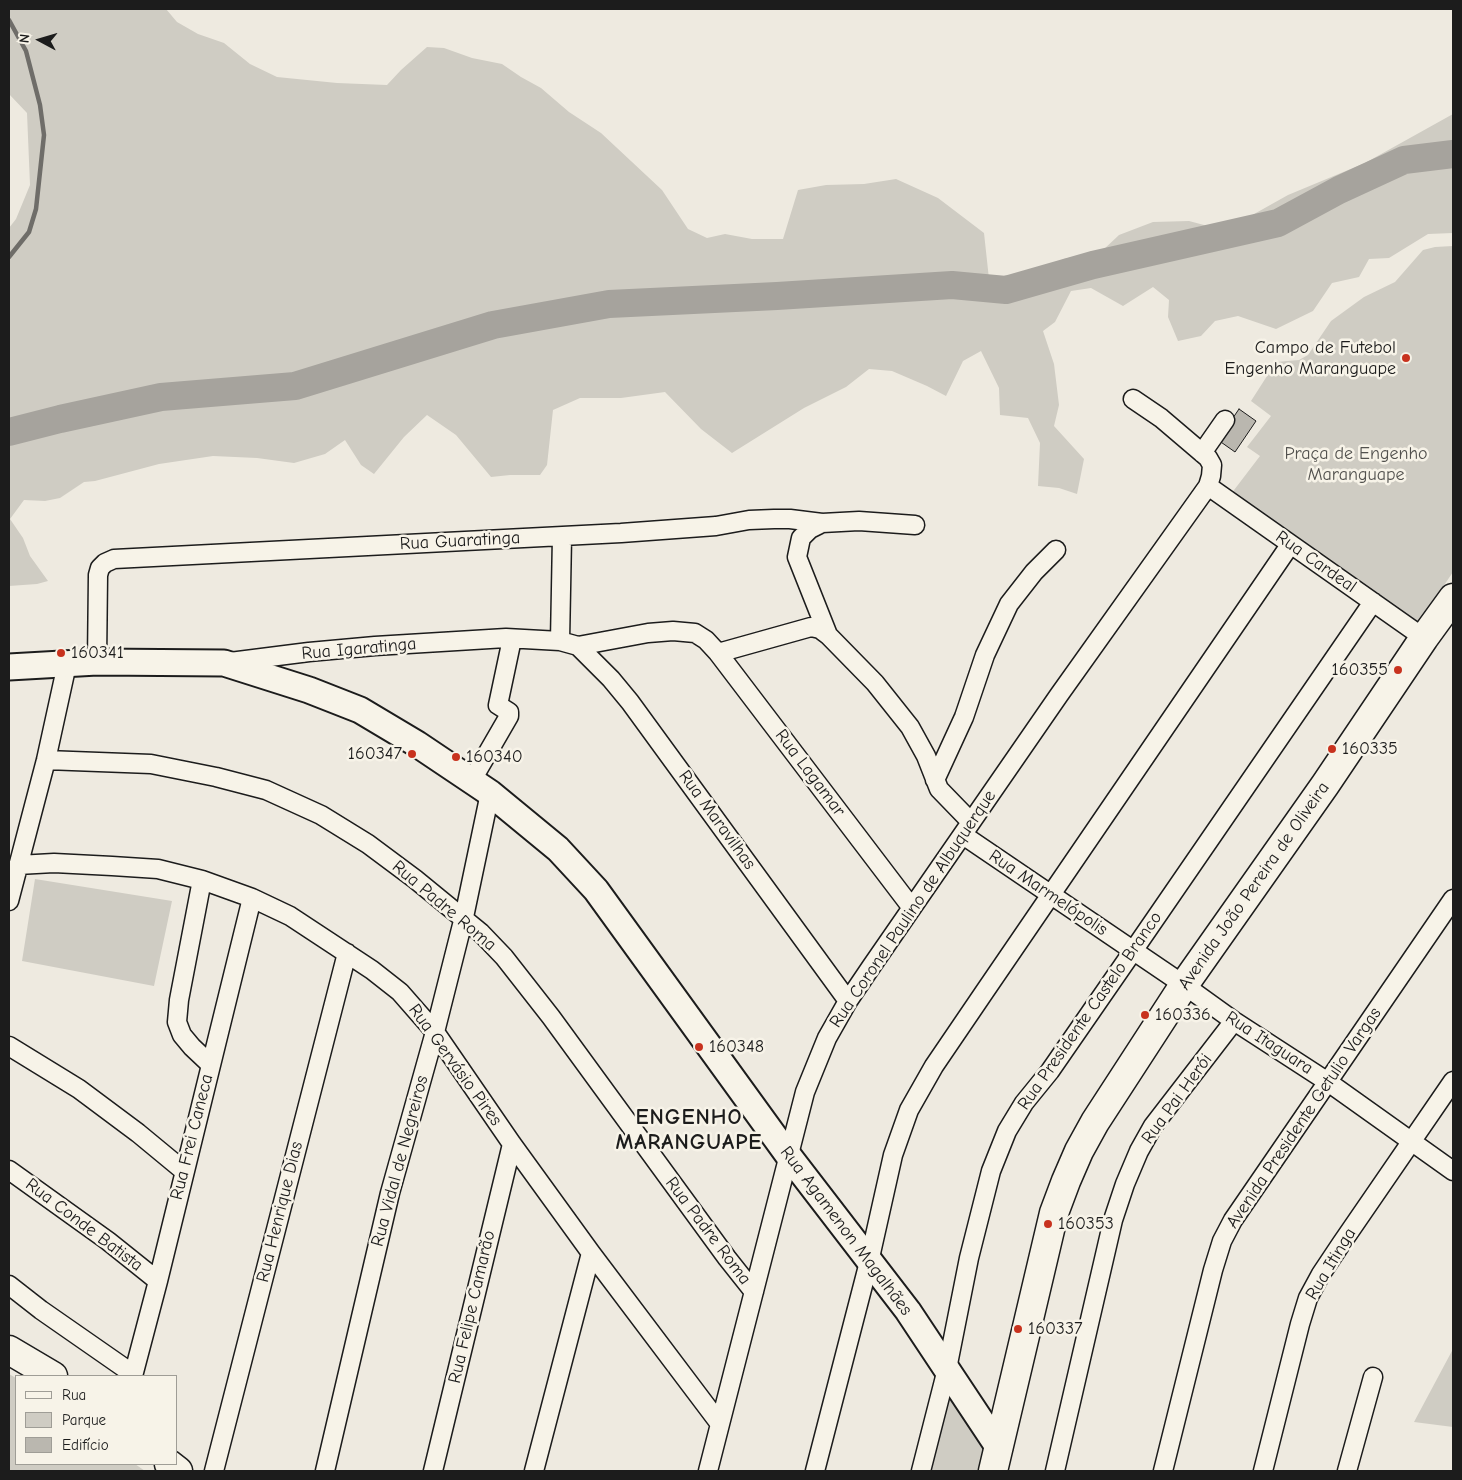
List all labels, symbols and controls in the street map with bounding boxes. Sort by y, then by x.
north arrow [15,15,65,65]
text: N [16,33,34,44]
place label: Campo de Futebol Engenho Maranguape [1224,337,1396,379]
marker: Campo de Futebol Engenho Maranguape [1400,352,1412,364]
park label: Praça de Engenho Maranguape [1284,443,1428,486]
street label: Rua Cardeal [1271,526,1361,598]
street label: Rua Guaratinga [399,527,521,555]
street label: Rua Igaratinga [301,633,417,665]
place label: 160341 [71,642,124,664]
marker: 160341 [55,647,67,659]
place label: 160355 [1332,659,1388,681]
marker: 160355 [1392,664,1404,676]
street label: Rua Lagamar [770,725,850,821]
place label: 160335 [1342,738,1398,760]
place label: 160347 [348,743,402,765]
marker: 160335 [1326,743,1338,755]
place label: 160340 [466,746,523,768]
marker: 160347 [406,748,418,760]
marker: 160340 [450,751,462,763]
street label: Rua Maravilhas [674,766,760,874]
street label: Avenida João Pereira de Oliveira [1174,778,1334,994]
street label: Rua Coronel Paulino de Albuquerque [825,786,1001,1032]
street label: Rua Marmelópolis [984,845,1112,941]
street label: Rua Padre Roma [387,856,501,956]
street label: Rua Presidente Castelo Branco [1013,908,1167,1114]
street label: Rua Gervásio Pires [404,1000,506,1130]
street label: Avenida Presidente Getulio Vargas [1222,1003,1386,1233]
place label: 160336 [1155,1004,1211,1026]
street label: Rua Itaguara [1221,1007,1317,1079]
marker: 160336 [1139,1009,1151,1021]
place label: 160348 [709,1036,764,1058]
marker: 160348 [693,1041,705,1053]
street label: Rua Pai Herói [1137,1050,1217,1148]
street label: Rua Frei Caneca [166,1072,218,1202]
street label: Rua Vidal de Negreiros [367,1073,433,1249]
district label: ENGENHO MARANGUAPE [614,1105,764,1156]
street label: Rua Henrique Dias [252,1139,308,1285]
street label: Rua Agamenon Magalhães [775,1142,917,1320]
street label: Rua Padre Roma [660,1173,756,1289]
street label: Rua Conde Batista [21,1174,147,1276]
place label: 160353 [1058,1213,1114,1235]
marker: 160353 [1042,1218,1054,1230]
street label: Rua Itinga [1301,1224,1361,1304]
street label: Rua Felipe Camarão [444,1228,500,1386]
place label: 160337 [1028,1318,1083,1340]
marker: 160337 [1012,1323,1024,1335]
legend [15,1375,178,1465]
text: Rua [62,1386,86,1404]
text: Parque [62,1411,106,1429]
text: Edifício [62,1436,109,1454]

